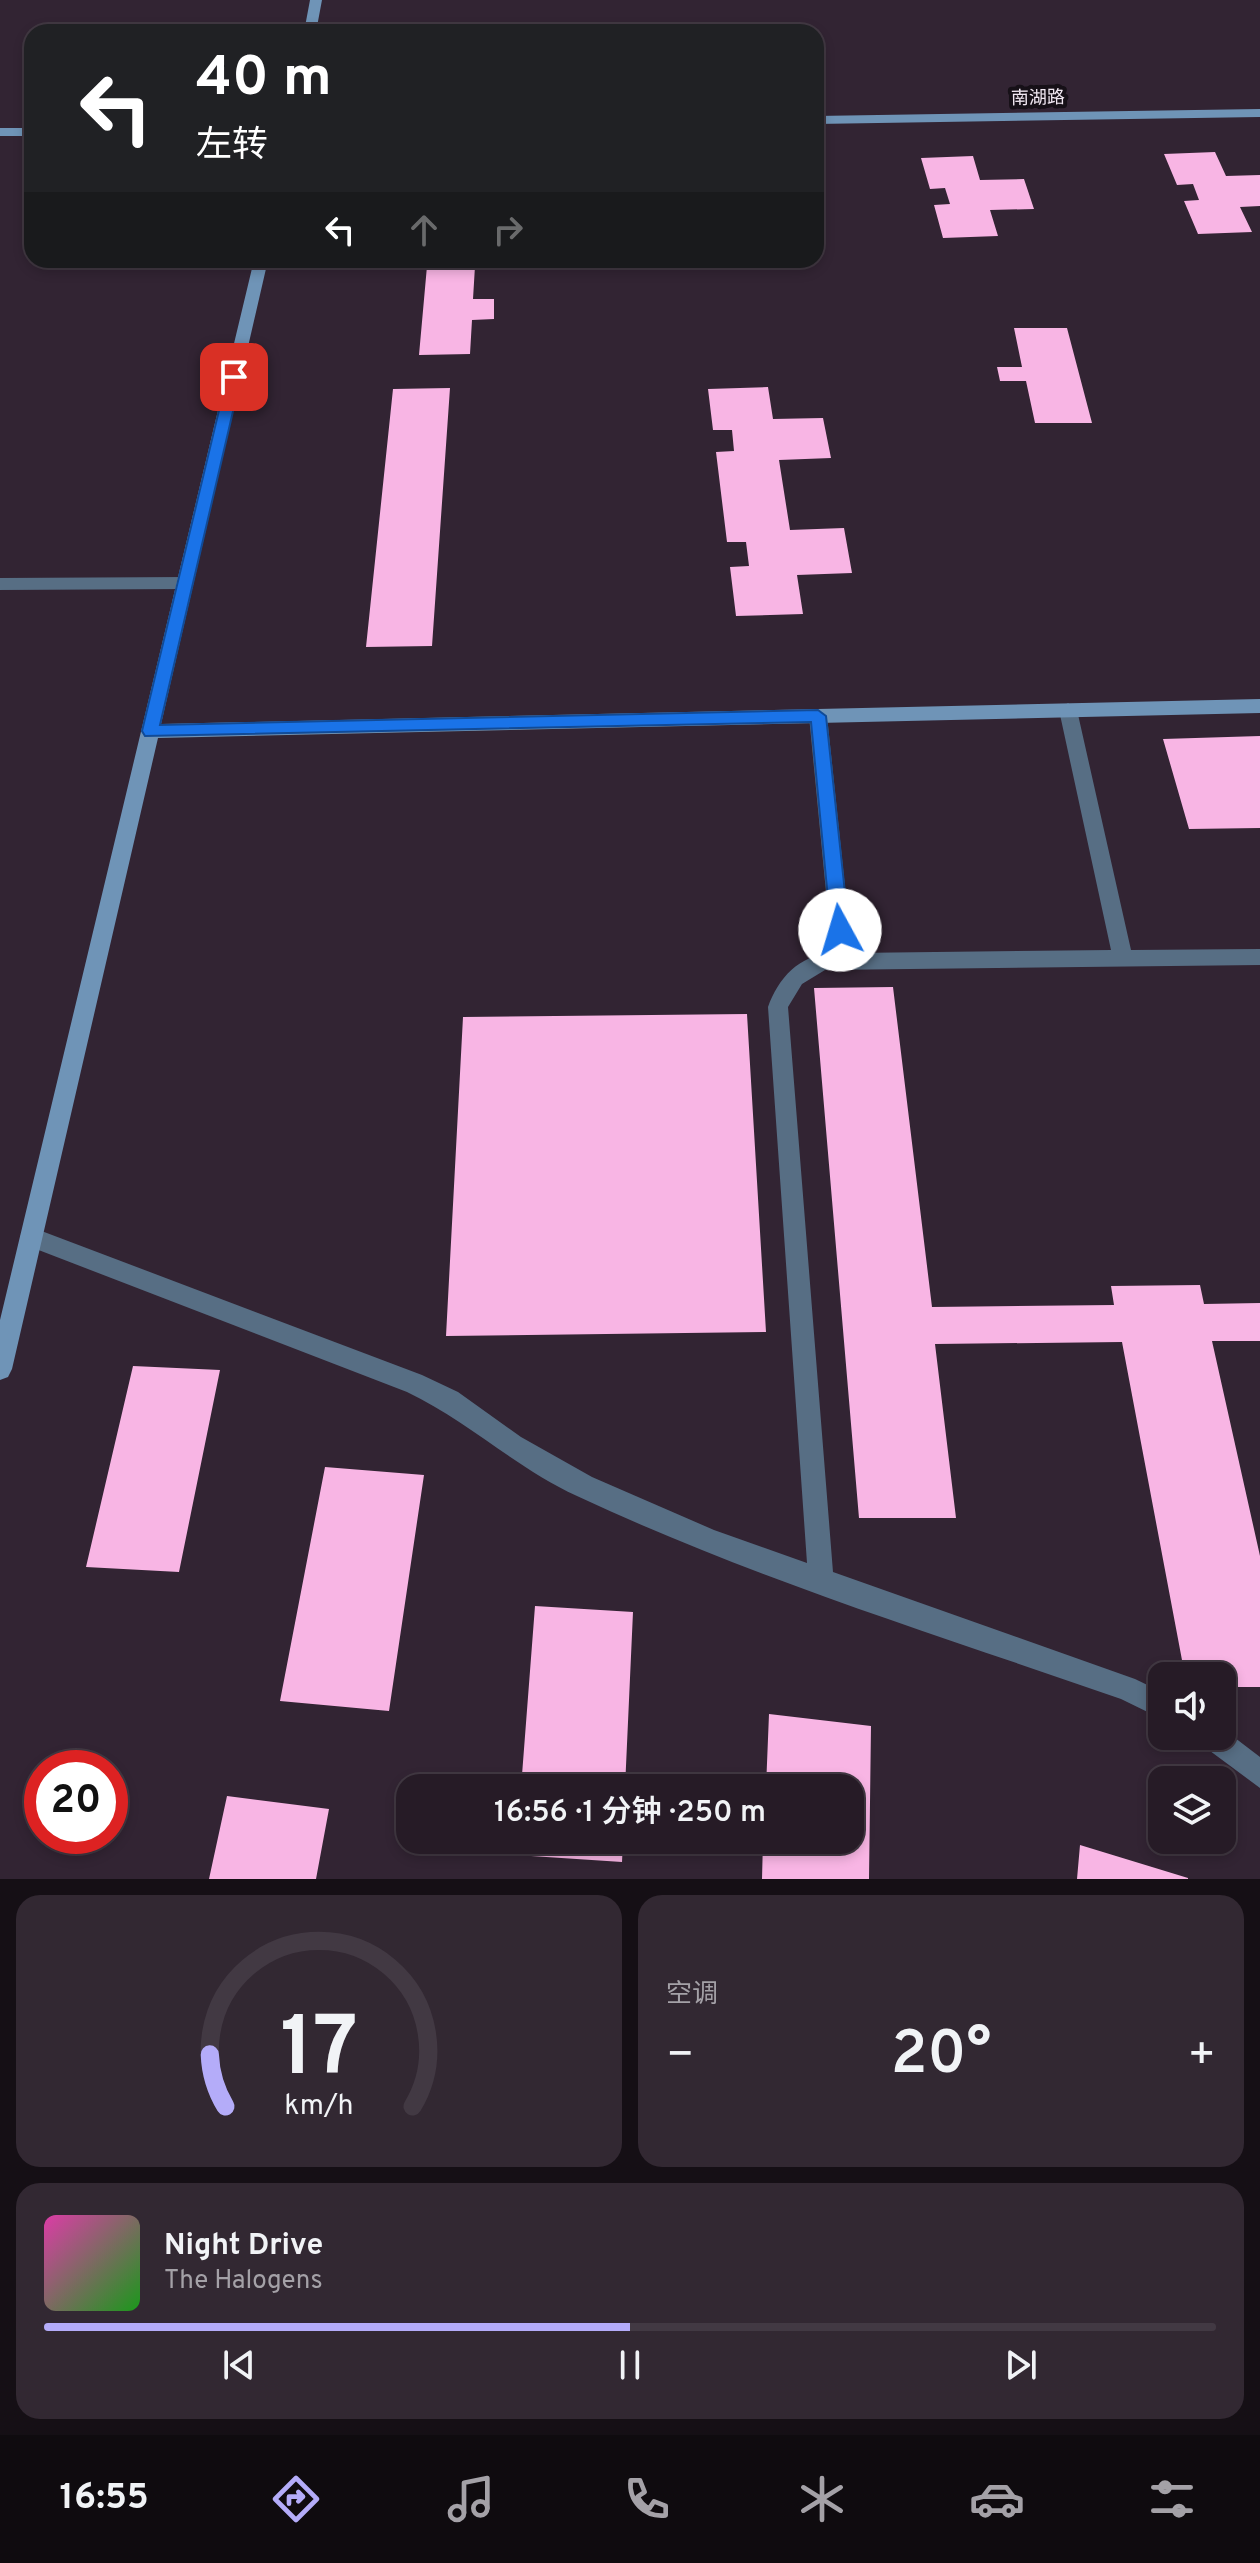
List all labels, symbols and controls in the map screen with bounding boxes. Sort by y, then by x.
text: 40 m [196,45,332,115]
icon: left [64,56,168,160]
street label: 南湖路 [1011,87,1065,111]
text: 左转 [196,124,268,170]
icon: left [318,208,362,252]
icon: ahead [402,208,446,252]
icon: right [486,208,530,252]
pin [200,343,268,411]
icon: arrive [212,355,256,399]
position arrow [798,888,882,972]
map controls [1148,1662,1236,1854]
button: sound [1148,1662,1236,1750]
speed limit sign: 20 [24,1750,128,1854]
button: layers [1148,1766,1236,1854]
text: 16:56 · 1 分钟 · 250 m [494,1795,766,1832]
text: 空调 [666,1979,718,2012]
text: 17 [280,2000,358,2105]
text: 20° [891,2019,991,2095]
text: − [666,2029,694,2085]
text: + [1188,2029,1216,2085]
text: km/h [284,2089,354,2125]
text: Night Drive [164,2228,323,2265]
text: The Halogens [164,2265,323,2298]
icon: previous [217,2343,261,2387]
icon: pause [608,2343,652,2387]
icon: next [999,2343,1043,2387]
icon: directions [268,2471,324,2527]
icon: music [443,2471,499,2527]
icon: phone [619,2471,675,2527]
icon: climate [794,2471,850,2527]
icon: car [969,2471,1025,2527]
icon: filters [1144,2471,1200,2527]
text: 16:55 [60,2476,149,2522]

